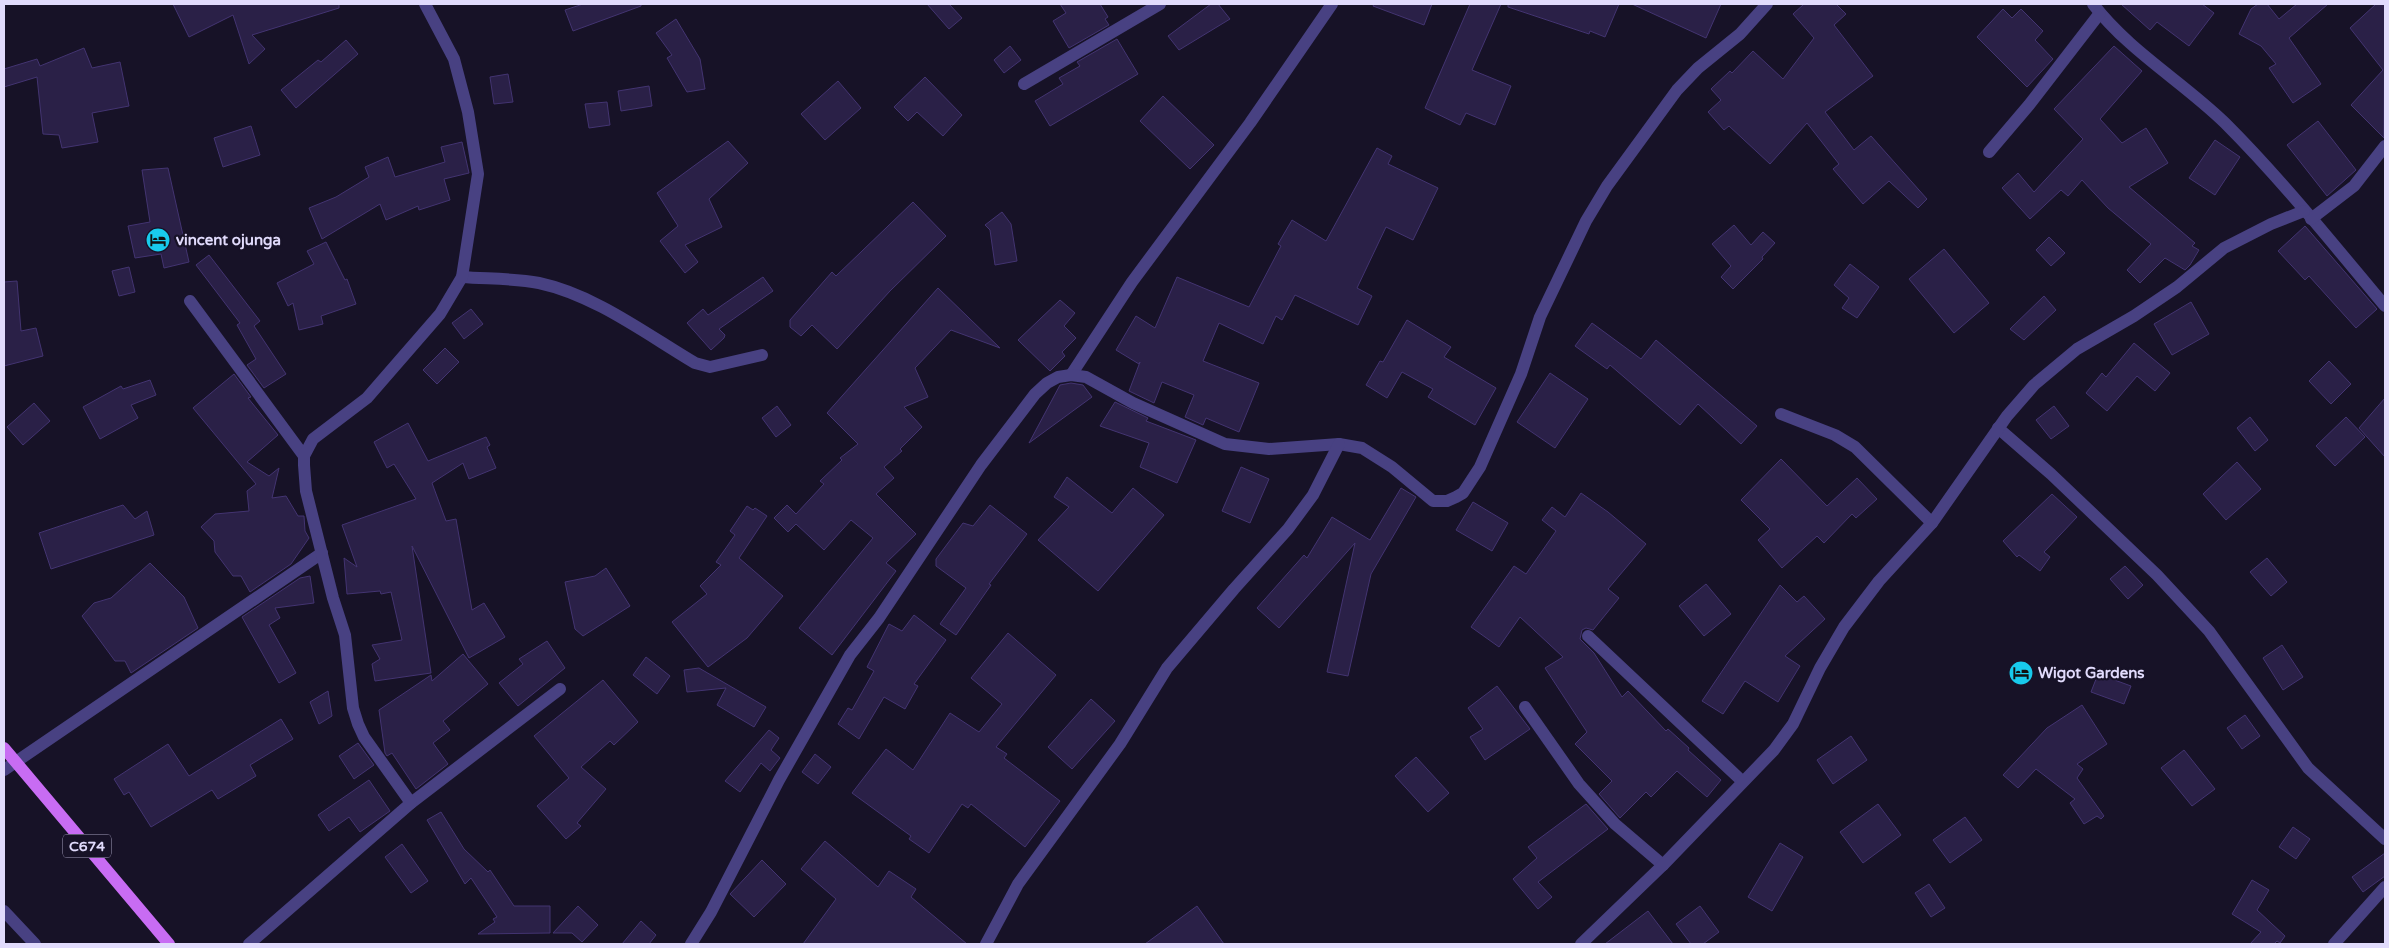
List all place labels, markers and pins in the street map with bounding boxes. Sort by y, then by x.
hotel icon: vincent ojunga [145,227,171,253]
place label: vincent ojunga [176,231,281,250]
hotel icon: Wigot Gardens [2008,660,2034,686]
place label: Wigot Gardens [2038,664,2145,683]

